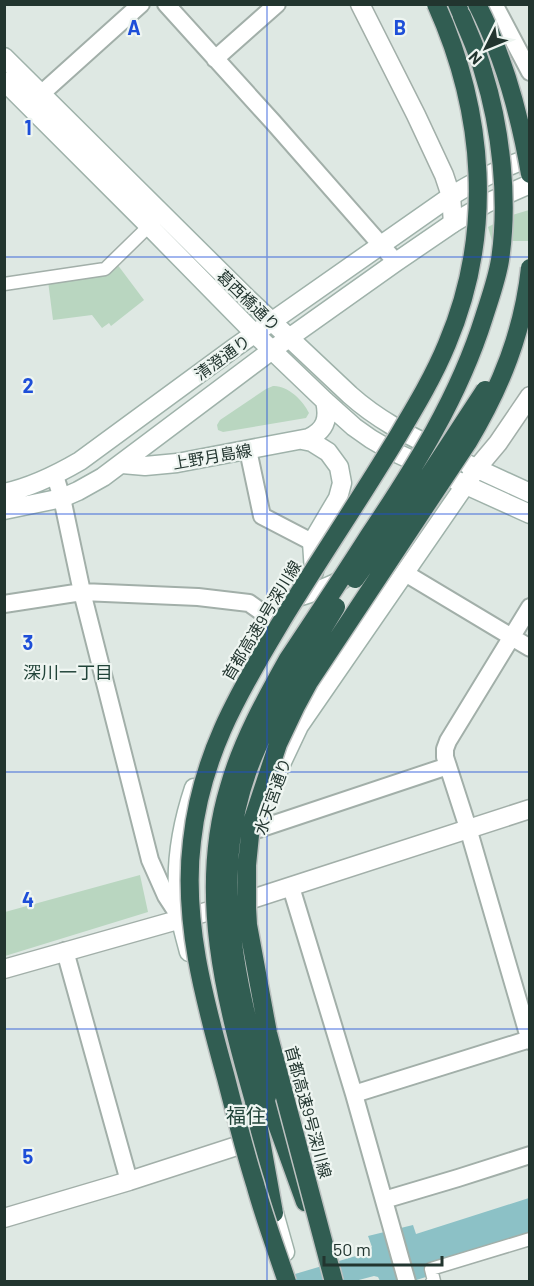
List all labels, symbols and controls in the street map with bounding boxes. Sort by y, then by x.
text: A [127,15,141,39]
text: B [394,15,406,39]
north arrow [456,18,516,78]
text: N [464,48,485,69]
text: 1 [24,115,32,139]
street label: 葛西橋通り [214,265,284,335]
street label: 清澄通り [191,331,253,383]
text: 2 [22,373,34,397]
street label: 上野月島線 [171,440,253,472]
street label: 首都高速9号深川線 [218,557,304,683]
text: 3 [23,630,33,654]
district label: 深川一丁目 [23,661,113,683]
street label: 水天宮通り [250,755,294,837]
text: 4 [22,887,34,911]
street label: 首都高速9号深川線 [282,1044,336,1180]
district label: 福住 [226,1103,266,1127]
text: 5 [23,1144,34,1168]
scale bar [324,1229,442,1267]
text: 50 m [333,1238,371,1260]

